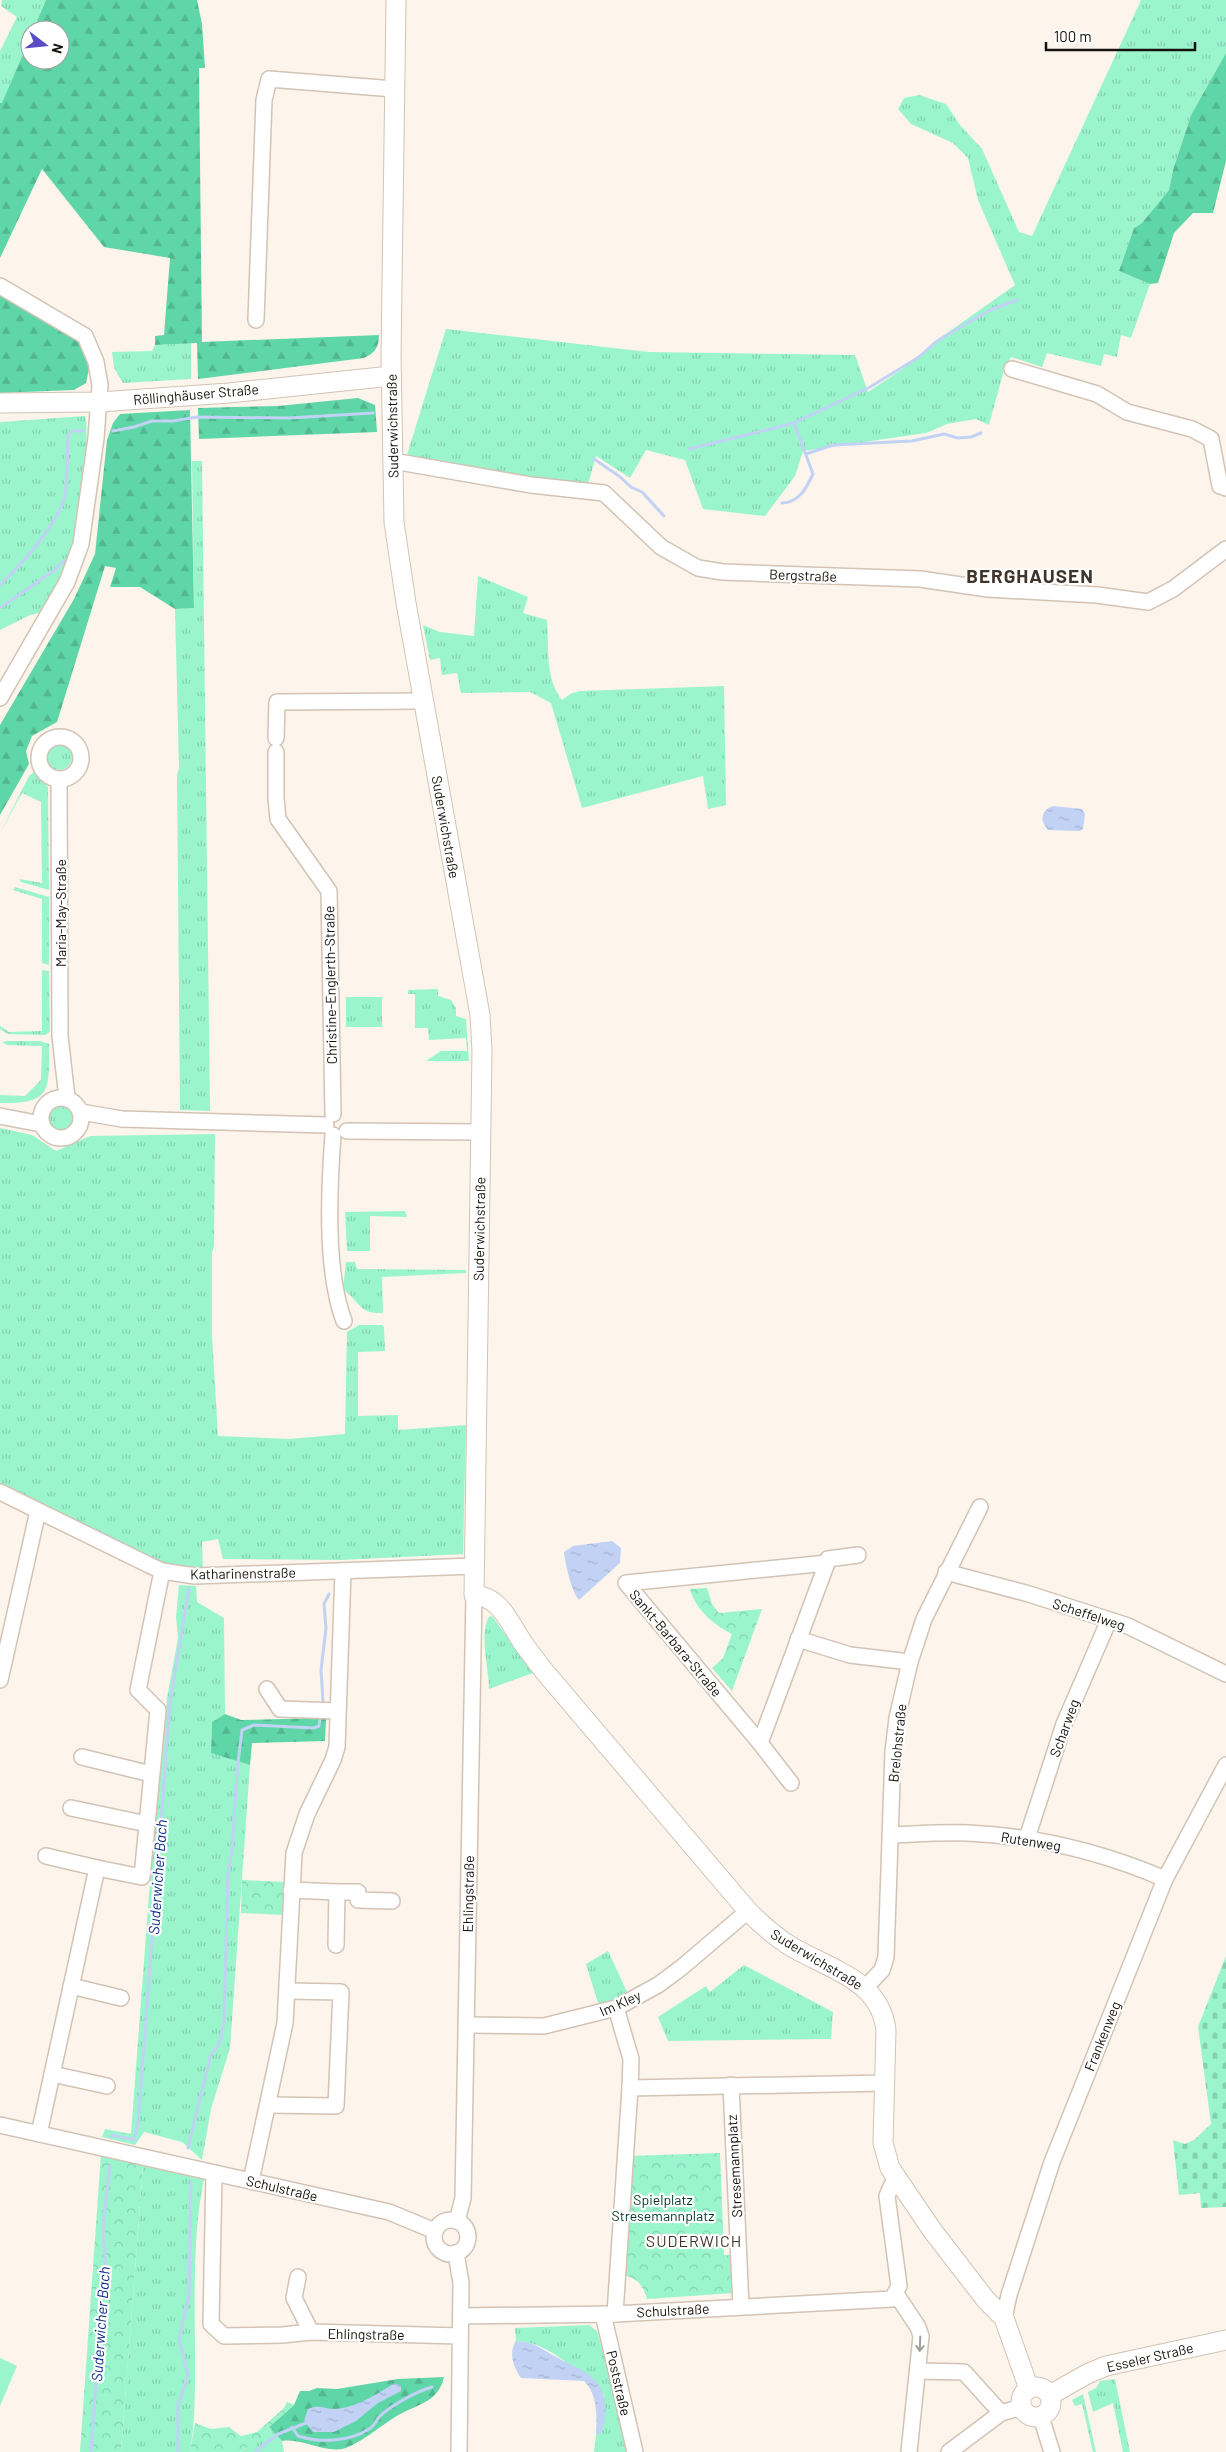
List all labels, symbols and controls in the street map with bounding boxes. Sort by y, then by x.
north arrow [20,20,70,70]
scale bar [1046,20,1195,52]
text: 100 m [1054,27,1092,45]
text: N [49,42,67,56]
street label: Suderwichstraße [383,374,401,478]
street label: Röllinghäuser Straße [132,380,260,408]
district label: BERGHAUSEN [966,564,1094,587]
street label: Bergstraße [769,565,837,585]
street label: Suderwichstraße [429,774,463,880]
street label: Maria-May-Straße [52,859,69,967]
street label: Christine-Englerth-Straße [320,905,340,1065]
street label: Suderwichstraße [470,1177,488,1281]
street label: Katharinenstraße [190,1564,296,1582]
street label: Sankt-Barbara-Straße [626,1586,726,1700]
street label: Scheffelweg [1051,1594,1127,1634]
street label: Scharweg [1046,1697,1082,1759]
street label: Brelohstraße [884,1703,910,1783]
water label: Suderwicher Bach [144,1819,170,1935]
street label: Rutenweg [1000,1828,1062,1854]
street label: Ehlingstraße [459,1855,477,1933]
street label: Suderwichstraße [768,1925,866,1993]
street label: Im Kley [597,1986,644,2020]
street label: Frankenweg [1080,1999,1124,2073]
street label: Stresemannplatz [723,2114,745,2218]
street label: Schulstraße [245,2172,319,2204]
park label: Spielplatz Stresemannplatz [611,2191,715,2224]
district label: SUDERWICH [646,2231,742,2250]
water label: Suderwicher Bach [87,2266,113,2382]
street label: Schulstraße [636,2300,710,2320]
street label: Ehlingstraße [327,2325,405,2343]
one-way arrow [915,2336,925,2352]
street label: Esseler Straße [1105,2339,1195,2375]
street label: Poststraße [603,2349,635,2417]

